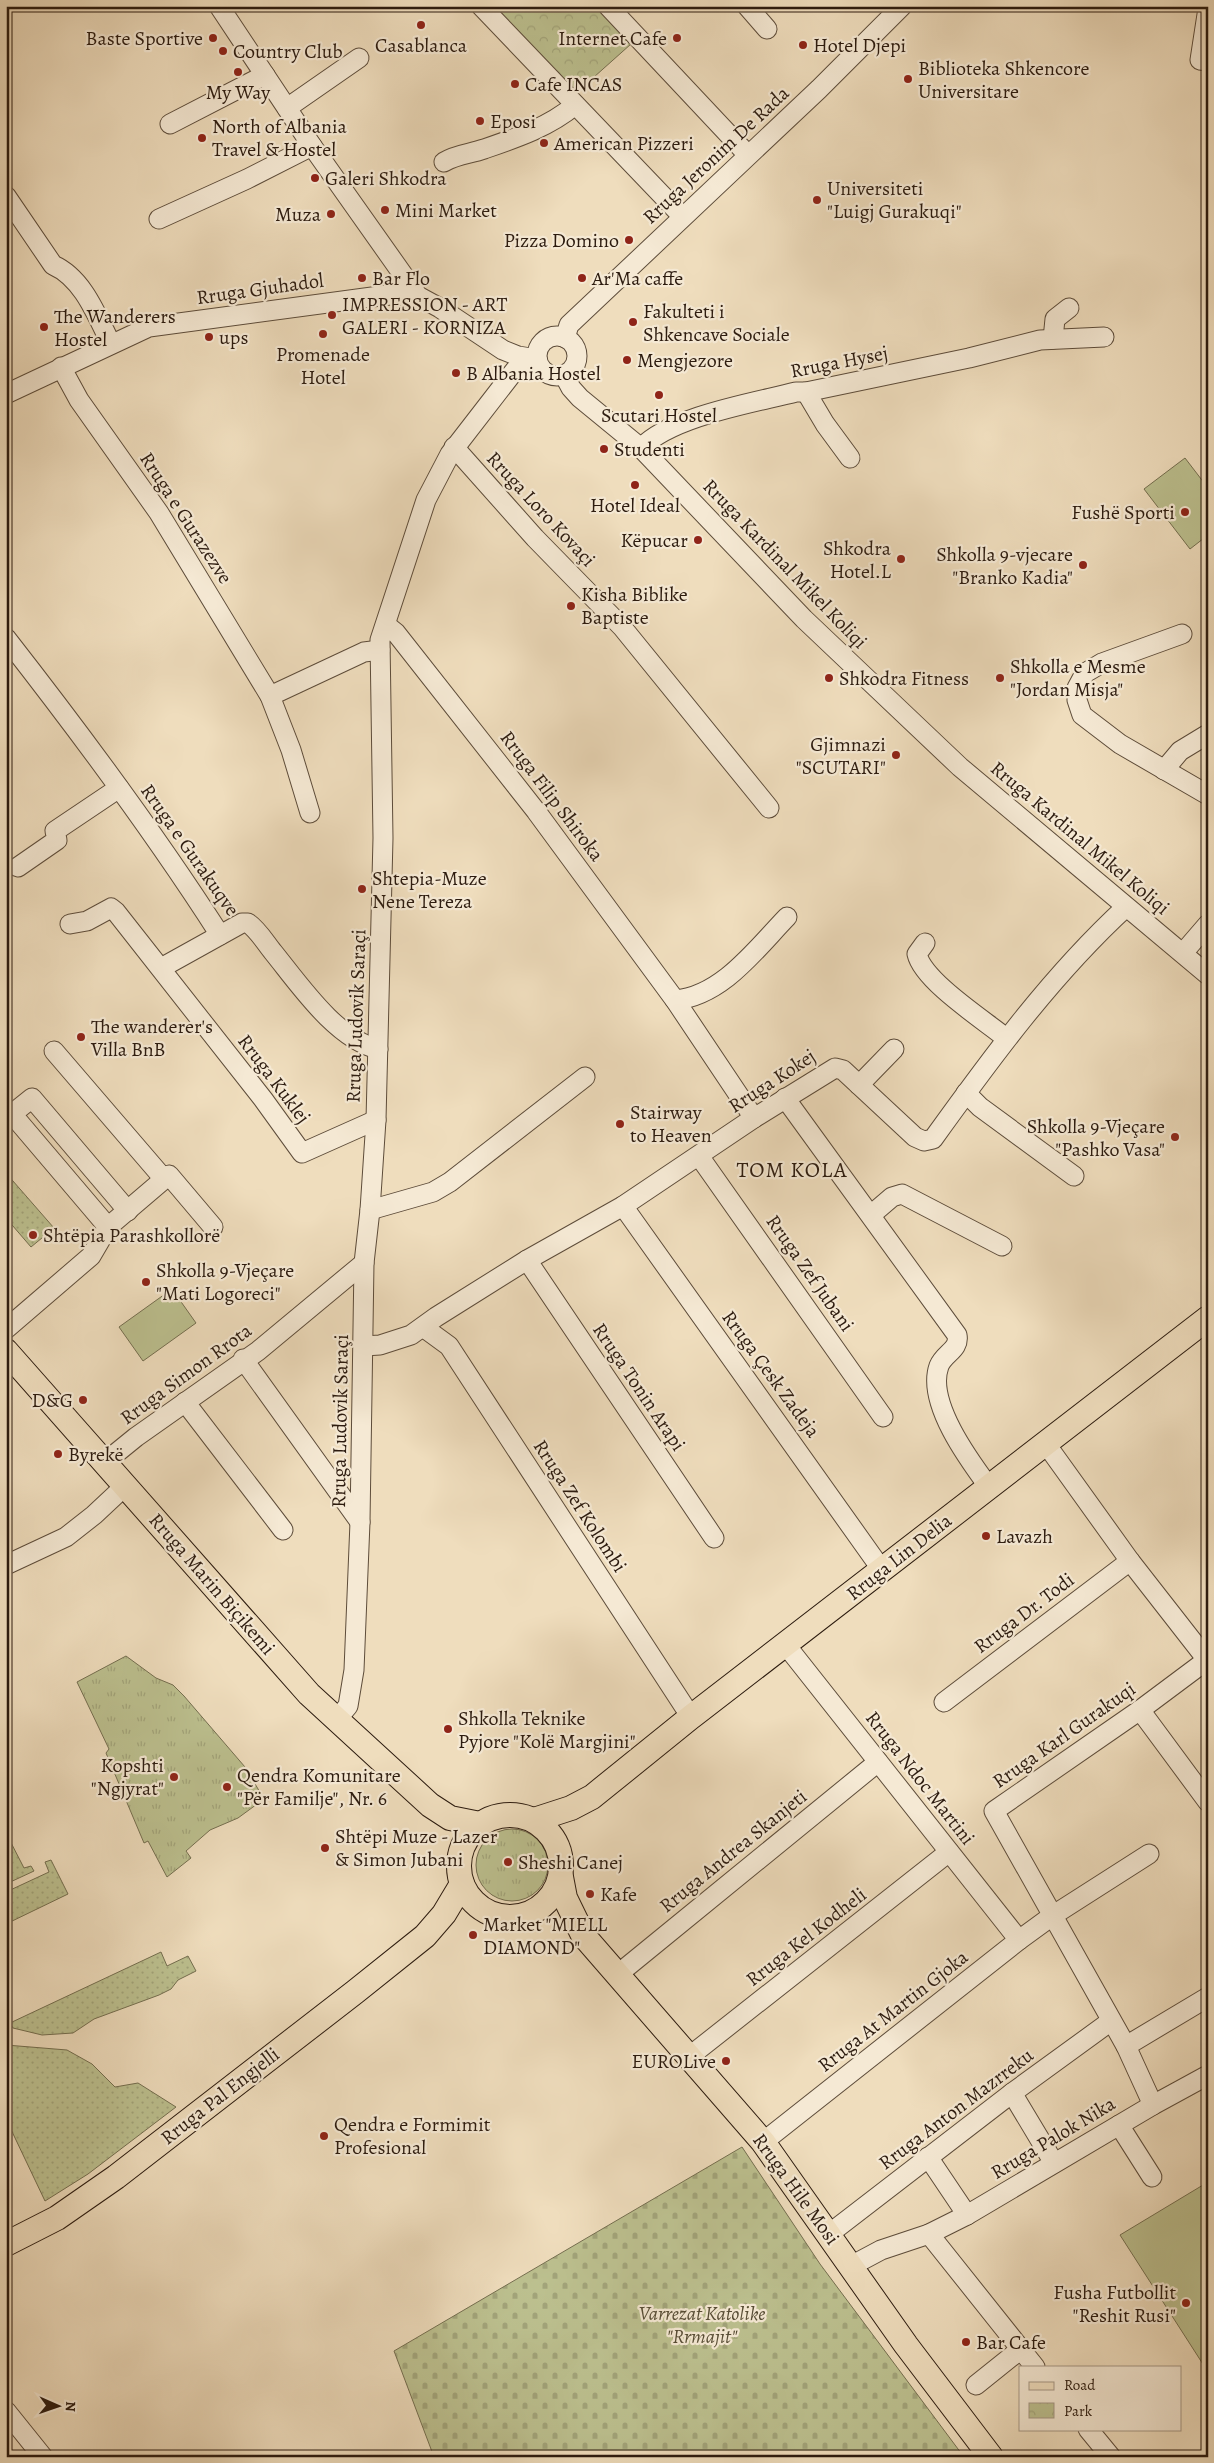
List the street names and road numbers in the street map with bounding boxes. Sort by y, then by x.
street label: Rruga Jeronim De Rada [637,80,796,230]
street label: Rruga Gjuhadol [195,267,326,311]
street label: Rruga Hysej [788,339,890,385]
street label: Rruga Loro Kovaçi [480,445,602,573]
street label: Rruga e Gurazezve [133,447,239,589]
street label: Rruga Kardinal Mikel Koliqi [697,473,873,655]
street label: Rruga Filip Shiroka [494,725,610,867]
street label: Rruga Kardinal Mikel Koliqi [985,755,1175,921]
street label: Rruga e Gurakuqve [134,779,246,922]
street label: Rruga Ludovik Saraçi [339,929,373,1103]
street label: Rruga Kuklej [232,1029,316,1129]
street label: Rruga Kokej [723,1043,821,1119]
street label: Rruga Zef Jubani [760,1209,860,1337]
street label: Rruga Çesk Zadeja [716,1305,827,1444]
street label: Rruga Simon Rrota [115,1317,258,1431]
street label: Rruga Tonin Arapi [586,1318,692,1456]
street label: Rruga Ludovik Saraçi [325,1334,355,1508]
street label: Rruga Zef Kolombi [527,1434,633,1578]
street label: Rruga Marin Biçikemi [143,1507,281,1661]
street label: Rruga Lin Delia [841,1507,958,1607]
street label: Rruga Dr. Todi [968,1566,1080,1660]
street label: Rruga Karl Gurakuqi [987,1675,1141,1795]
street label: Rruga Ndoc Martini [859,1705,981,1851]
street label: Rruga Andrea Skanjeti [654,1783,812,1919]
street label: Rruga Kel Kodheli [740,1881,872,1993]
street label: Rruga At Martin Gjoka [812,1943,974,2078]
street label: Rruga Pal Engjelli [155,2041,285,2151]
street label: Rruga Anton Mazrreku [873,2042,1039,2176]
street label: Rruga Palok Nika [986,2090,1121,2186]
street label: Rruga Hile Mosi [746,2128,846,2250]

